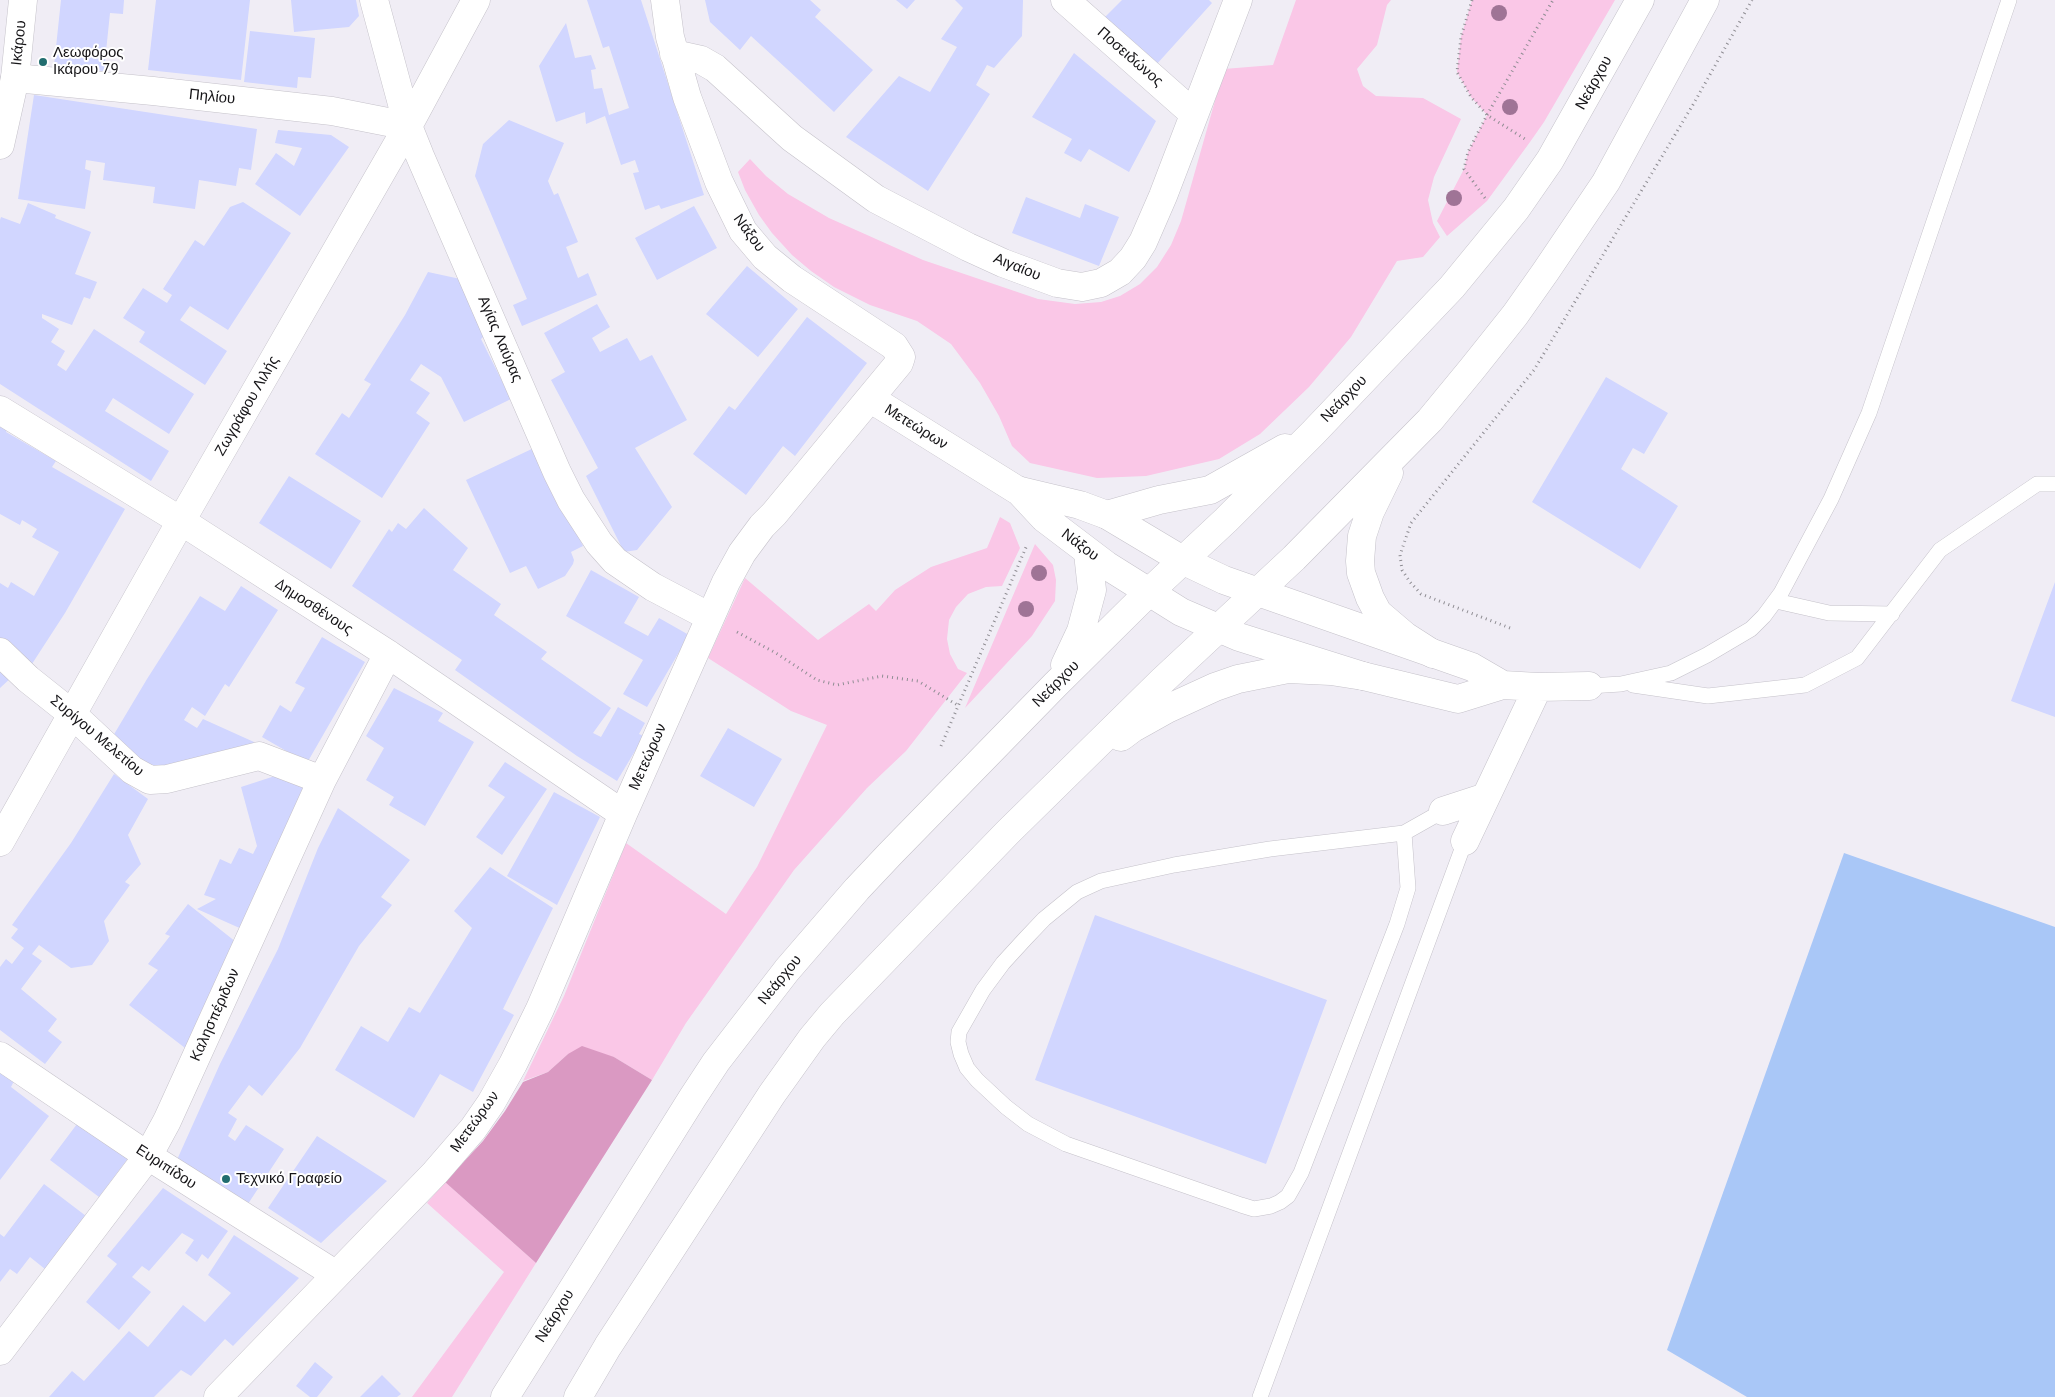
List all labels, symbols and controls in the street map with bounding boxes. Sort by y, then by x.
street label: Ικάρου [8,20,30,66]
street label: Ποσειδώνος [1093,23,1167,91]
place label: Λεωφόρος Ικάρου 79 [53,44,124,79]
street label: Νεάρχου [1572,53,1616,113]
marker: Λεωφόρος Ικάρου 79 [37,56,49,68]
street label: Πηλίου [188,86,236,108]
street label: Νάξου [729,211,769,255]
street label: Αιγαίου [991,249,1043,285]
street label: Αγίας Λαύρας [474,293,526,385]
street label: Ζωγράφου Λιλής [211,353,283,459]
street label: Νεάρχου [1317,372,1371,426]
street label: Μετεώρων [881,400,951,454]
street label: Νάξου [1058,525,1102,565]
street label: Δημοσθένους [272,575,356,639]
street label: Νεάρχου [1029,657,1083,711]
street label: Συρίγου Μελετίου [47,692,147,780]
street label: Μετεώρων [625,721,671,793]
street label: Νεάρχου [755,952,805,1008]
street label: Καλησπέριδων [187,966,243,1064]
street label: Μετεώρων [447,1088,503,1156]
street label: Ευριπίδου [132,1141,200,1193]
place label: Τεχνικό Γραφείο [236,1170,342,1188]
marker: Τεχνικό Γραφείο [220,1173,232,1185]
street label: Νεάρχου [532,1286,578,1346]

